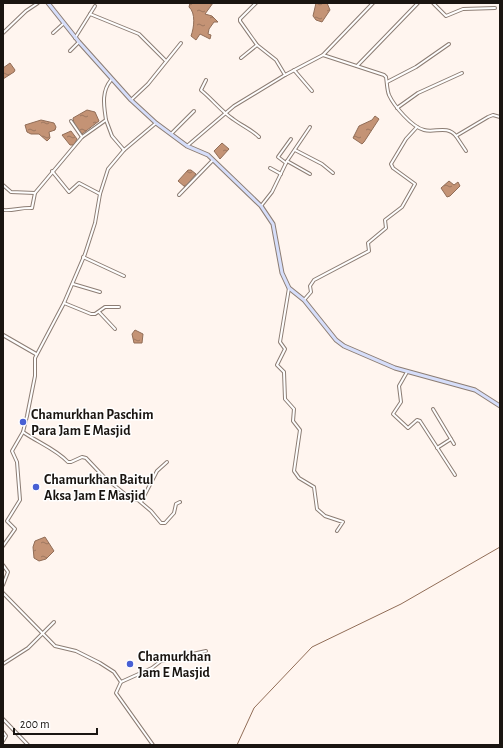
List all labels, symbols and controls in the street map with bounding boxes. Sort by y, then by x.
place label: Chamurkhan Paschim Para Jam E Masjid [31,408,154,438]
marker: Chamurkhan Paschim Para Jam E Masjid [18,417,28,427]
place label: Chamurkhan Baitul Aksa Jam E Masjid [44,473,153,503]
marker: Chamurkhan Baitul Aksa Jam E Masjid [31,482,41,492]
place label: Chamurkhan Jam E Masjid [138,650,211,680]
marker: Chamurkhan Jam E Masjid [125,659,135,669]
scale bar [14,710,97,736]
text: 200 m [20,718,50,730]

